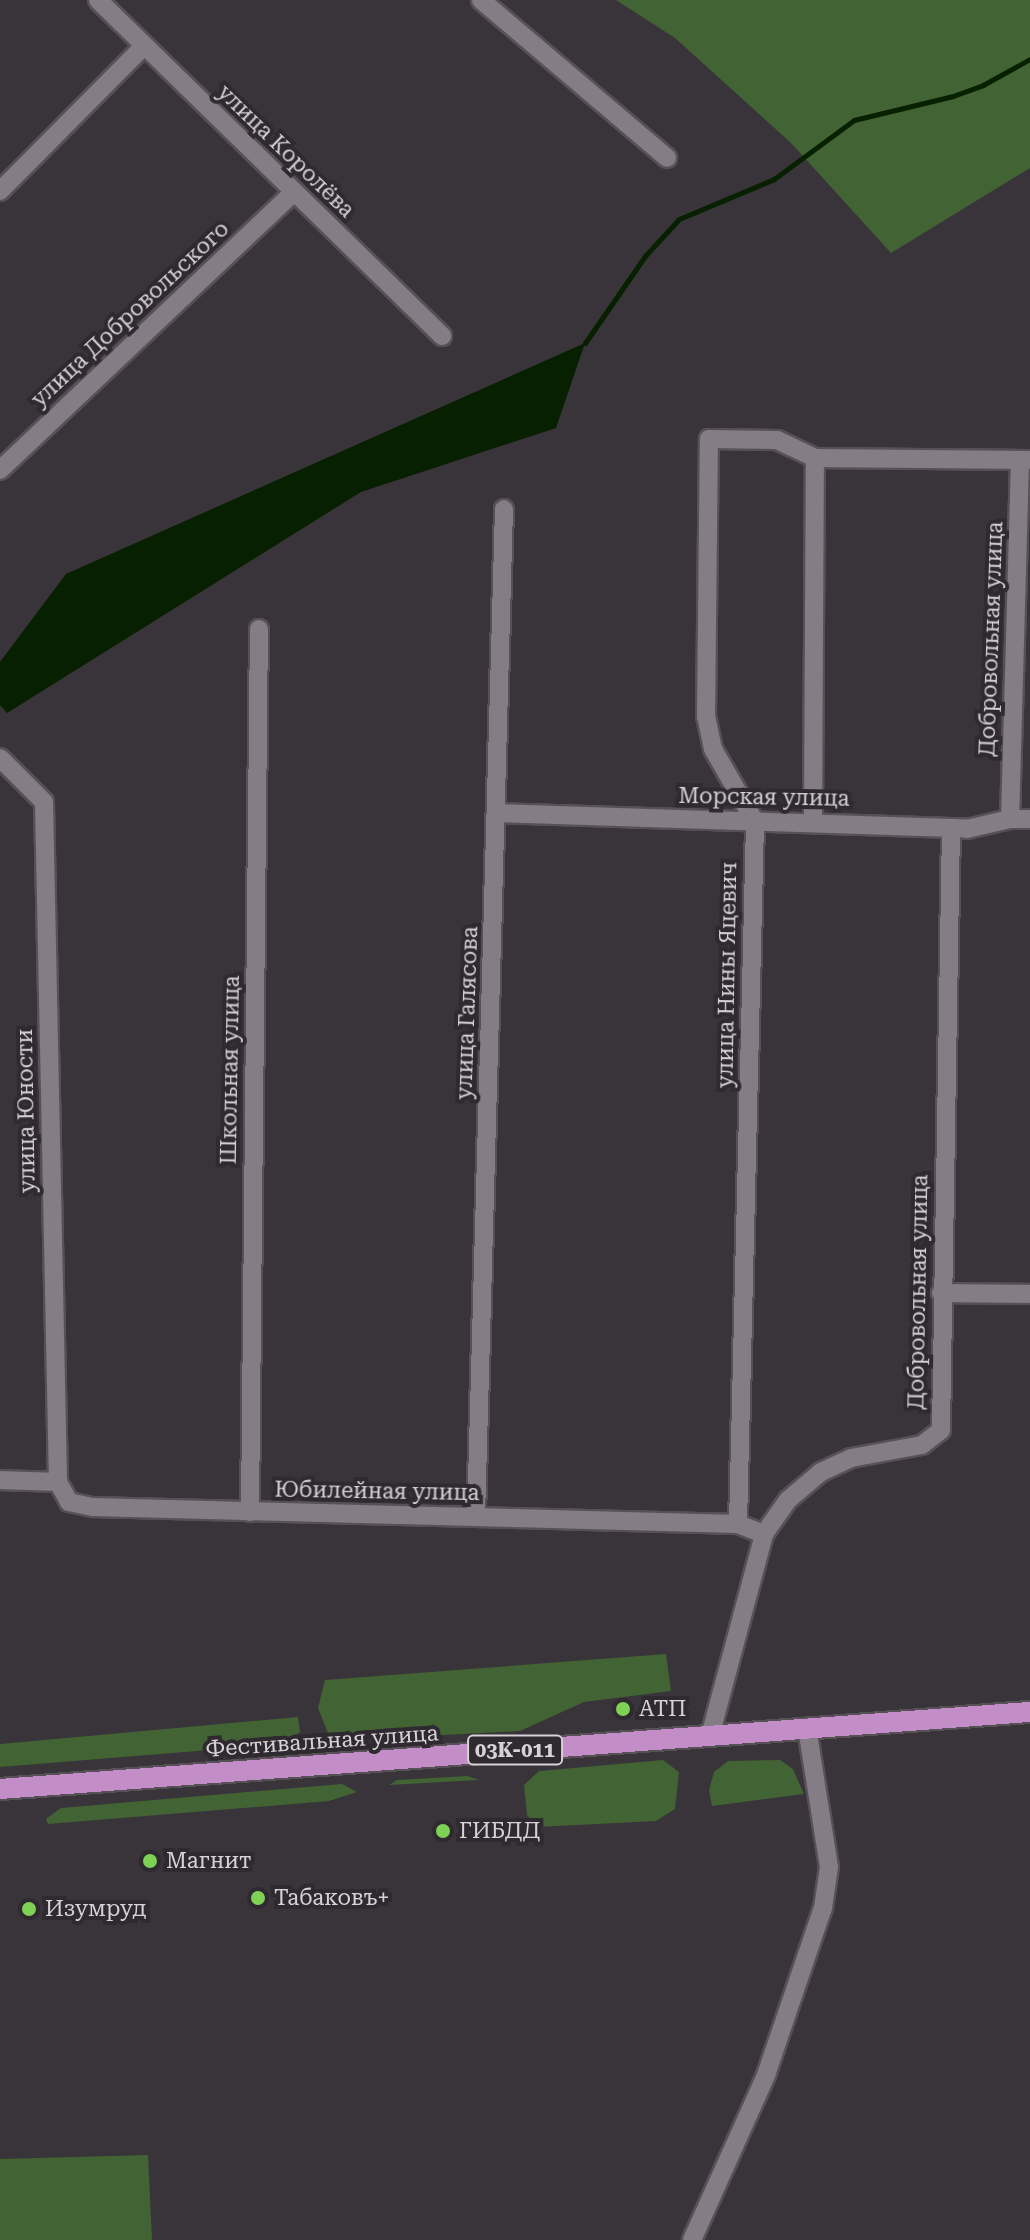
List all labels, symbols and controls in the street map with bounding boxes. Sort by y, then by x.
street label: улица Королёва [212,79,360,223]
street label: улица Добровольского [26,216,234,412]
street label: Добровольная улица [974,521,1008,757]
street label: Морская улица [678,782,850,812]
street label: улица Нины Яцевич [712,862,742,1088]
street label: улица Галясова [451,926,483,1100]
street label: Школьная улица [215,975,245,1165]
street label: улица Юности [11,1029,41,1193]
street label: Добровольная улица [903,1174,933,1410]
street label: Юбилейная улица [274,1476,480,1506]
place label: АТП [639,1696,686,1722]
marker: АТП [614,1700,632,1718]
street label: Фестивальная улица [205,1720,439,1762]
road number: 03К-011 [467,1734,563,1766]
place label: ГИБДД [459,1818,540,1844]
marker: ГИБДД [434,1822,452,1840]
place label: Магнит [166,1848,251,1874]
marker: Магнит [141,1852,159,1870]
place label: Табаковъ+ [274,1885,390,1911]
marker: Табаковъ+ [249,1889,267,1907]
place label: Изумруд [45,1896,146,1922]
marker: Изумруд [20,1900,38,1918]

